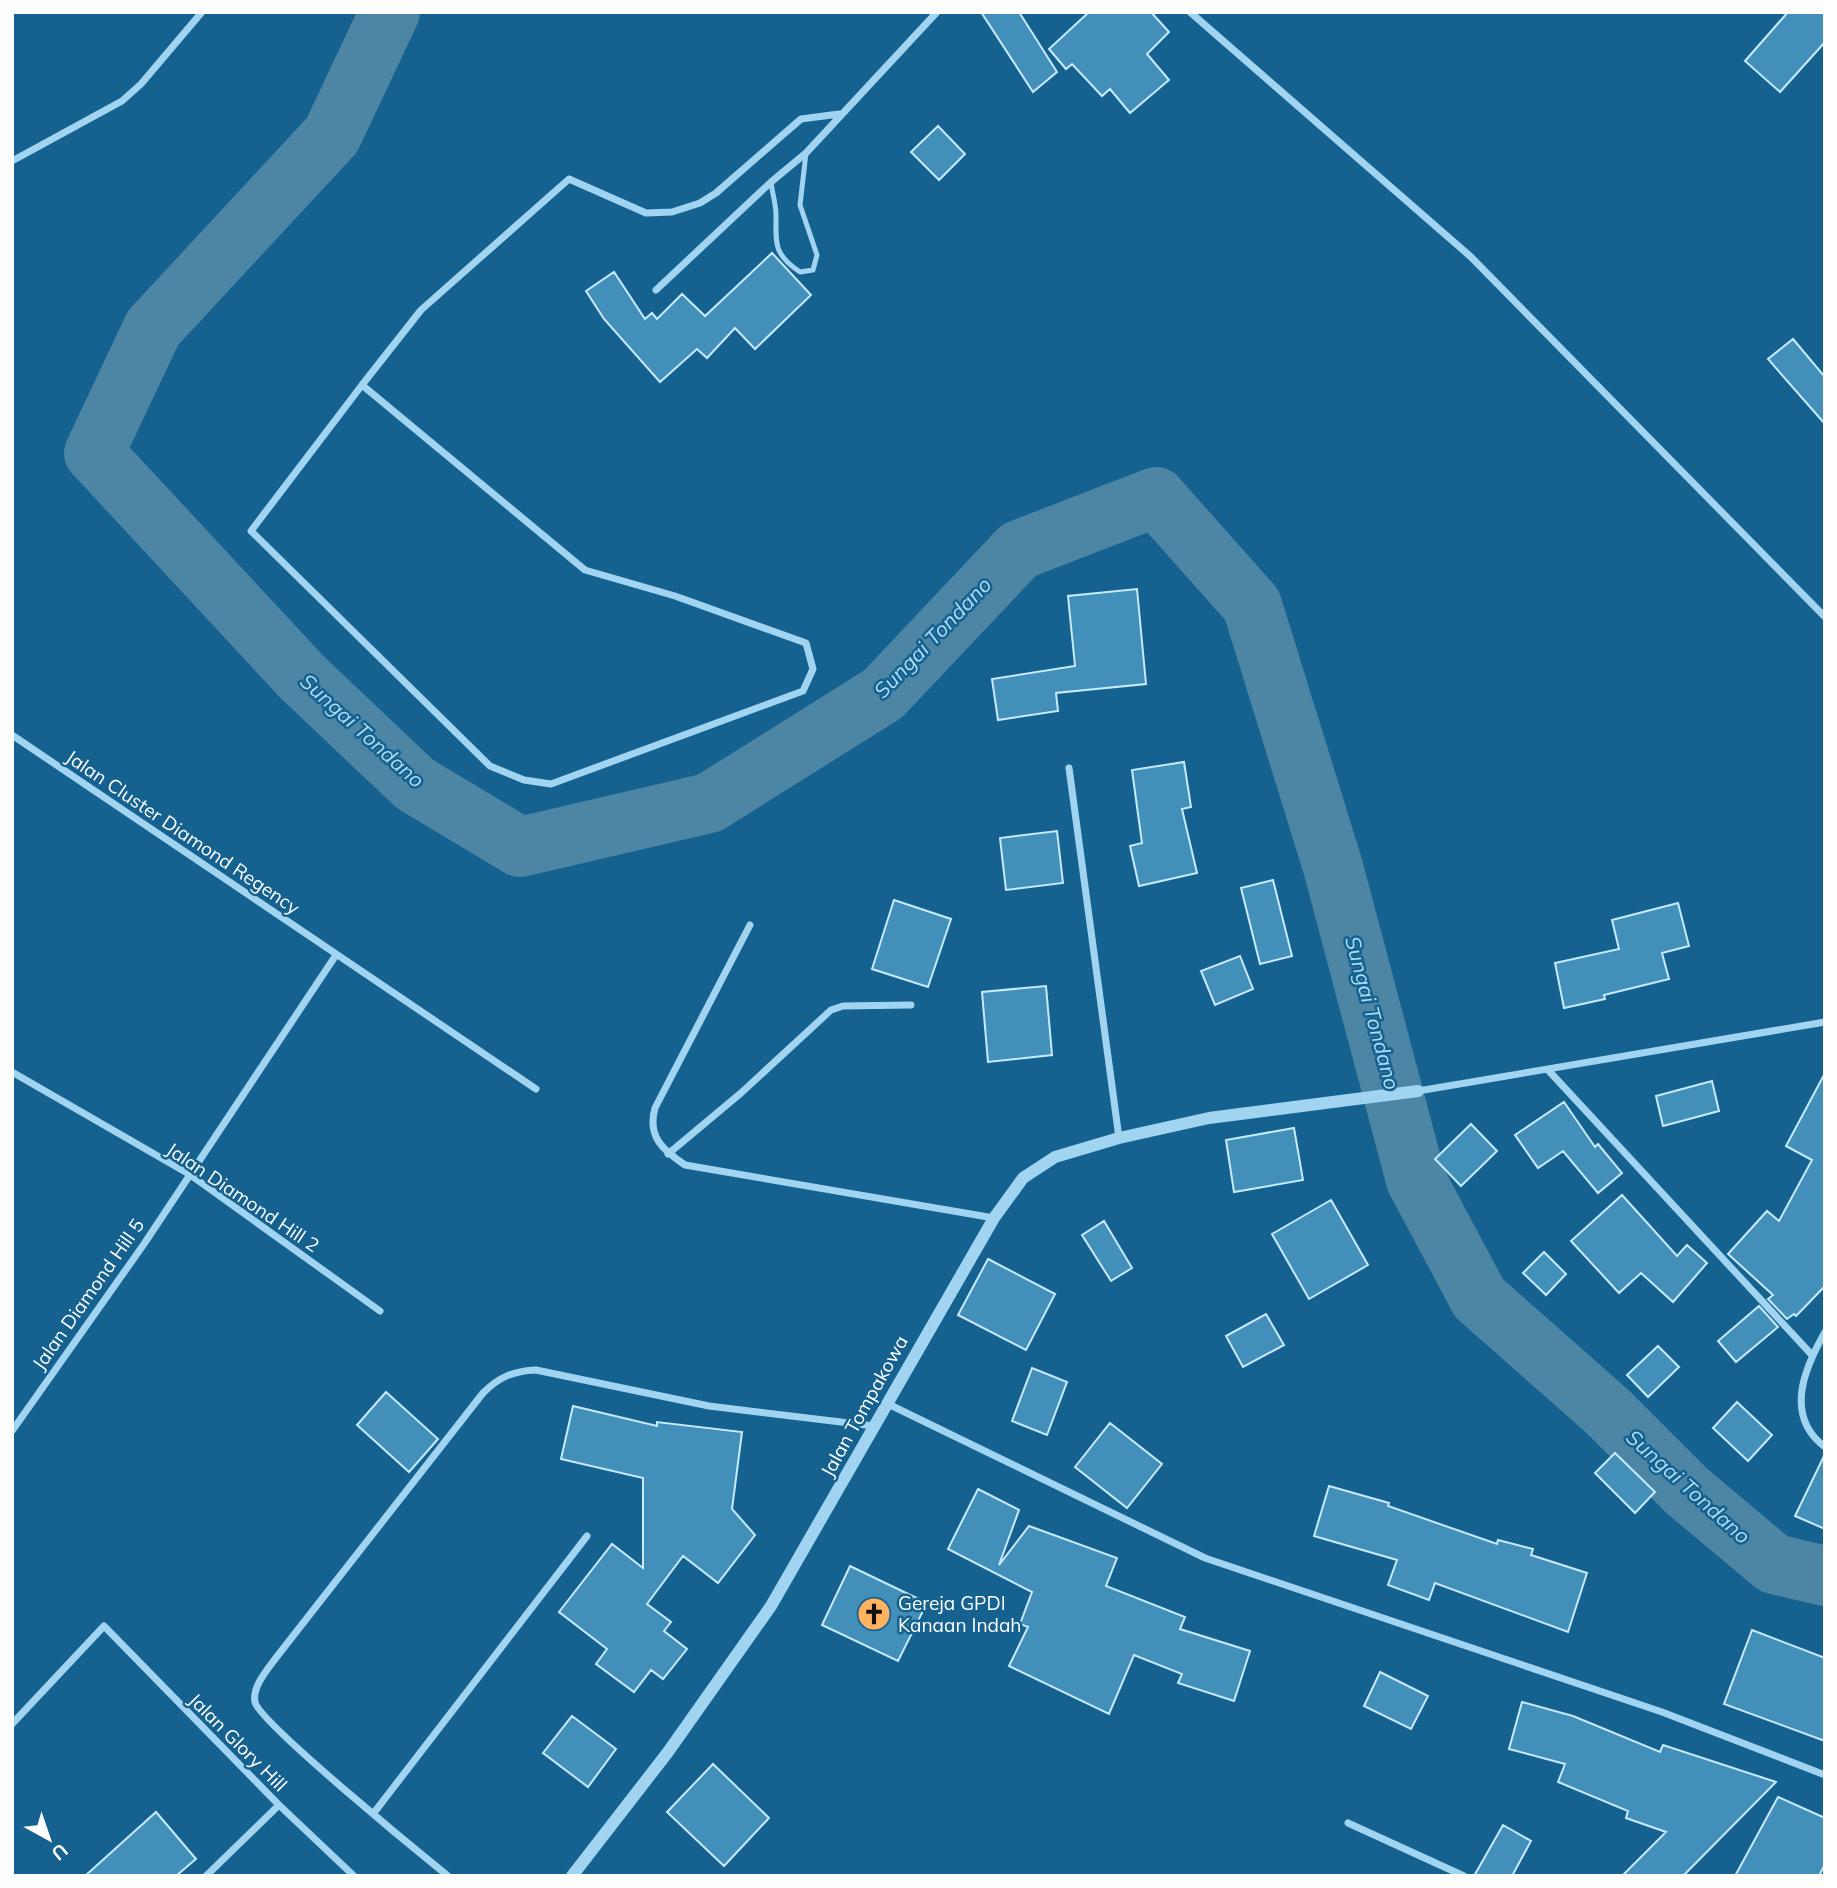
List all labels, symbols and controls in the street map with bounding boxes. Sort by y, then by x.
water label: Sungai Tondano [868,571,997,703]
water label: Sungai Tondano [295,668,430,793]
street label: Jalan Cluster Diamond Regency [61,745,305,919]
water label: Sungai Tondano [1340,933,1406,1092]
street label: Jalan Diamond Hill 2 [162,1137,324,1257]
street label: Jalan Diamond Hill 5 [27,1214,149,1374]
street label: Jalan Tompakowa [815,1331,913,1481]
water label: Sungai Tondano [1621,1424,1756,1549]
place label: Gereja GPDI Kanaan Indah [898,1591,1021,1637]
church icon: Gereja GPDI Kanaan Indah [855,1595,893,1633]
street label: Jalan Glory Hill [184,1688,292,1796]
north arrow [14,1804,84,1874]
text: U [47,1838,73,1866]

